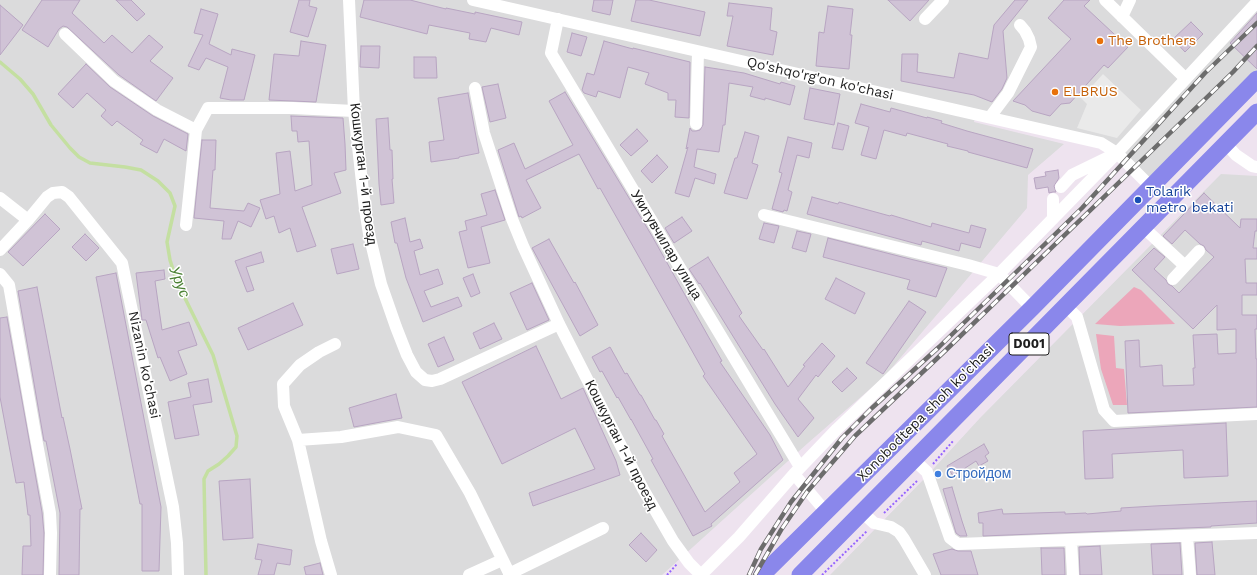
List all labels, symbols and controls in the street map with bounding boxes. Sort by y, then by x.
place label: The Brothers [1108,33,1196,49]
marker: The Brothers [1095,36,1105,46]
street label: Qo'shqo'rg'on ko'chasi [745,54,895,104]
place label: ELBRUS [1063,84,1118,100]
marker: ELBRUS [1050,87,1060,97]
street label: Кошкурган 1-й проезд [346,102,380,246]
place label: Tolarik metro bekati [1146,184,1234,216]
street label: Укитувчилар улица [627,187,705,303]
marker: Tolarik metro bekati [1133,195,1143,205]
water label: Урус [165,264,193,300]
street label: Nizanin ko'chasi [124,310,164,420]
road number: D001 [1009,333,1049,355]
street label: Xonobodtepa shoh ko'chasi [854,341,998,485]
street label: Кошкурган 1-й проезд [581,377,661,513]
place label: Стройдом [946,466,1011,482]
marker: Стройдом [933,469,943,479]

